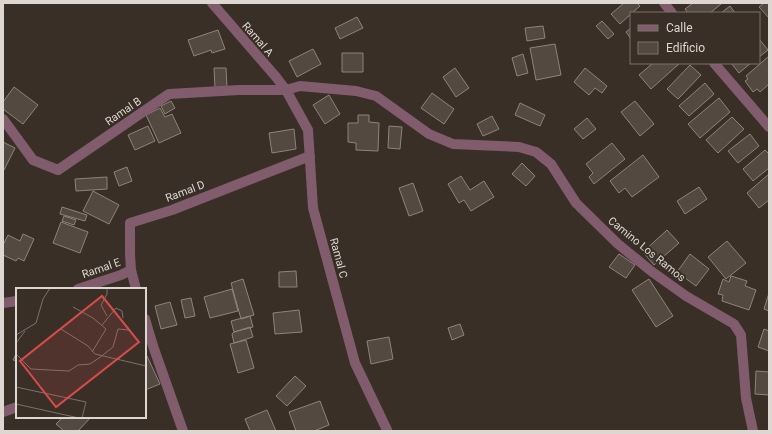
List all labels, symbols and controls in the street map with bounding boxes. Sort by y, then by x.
legend [630,12,760,64]
street label: Ramal A [239,20,277,60]
text: Calle [666,21,693,35]
text: Edificio [666,41,705,55]
street label: Ramal B [103,95,144,128]
street label: Ramal D [164,178,207,205]
street label: Camino Los Ramos [605,214,688,285]
street label: Ramal C [327,237,350,280]
street label: Ramal E [80,256,122,281]
inset map [16,288,146,418]

